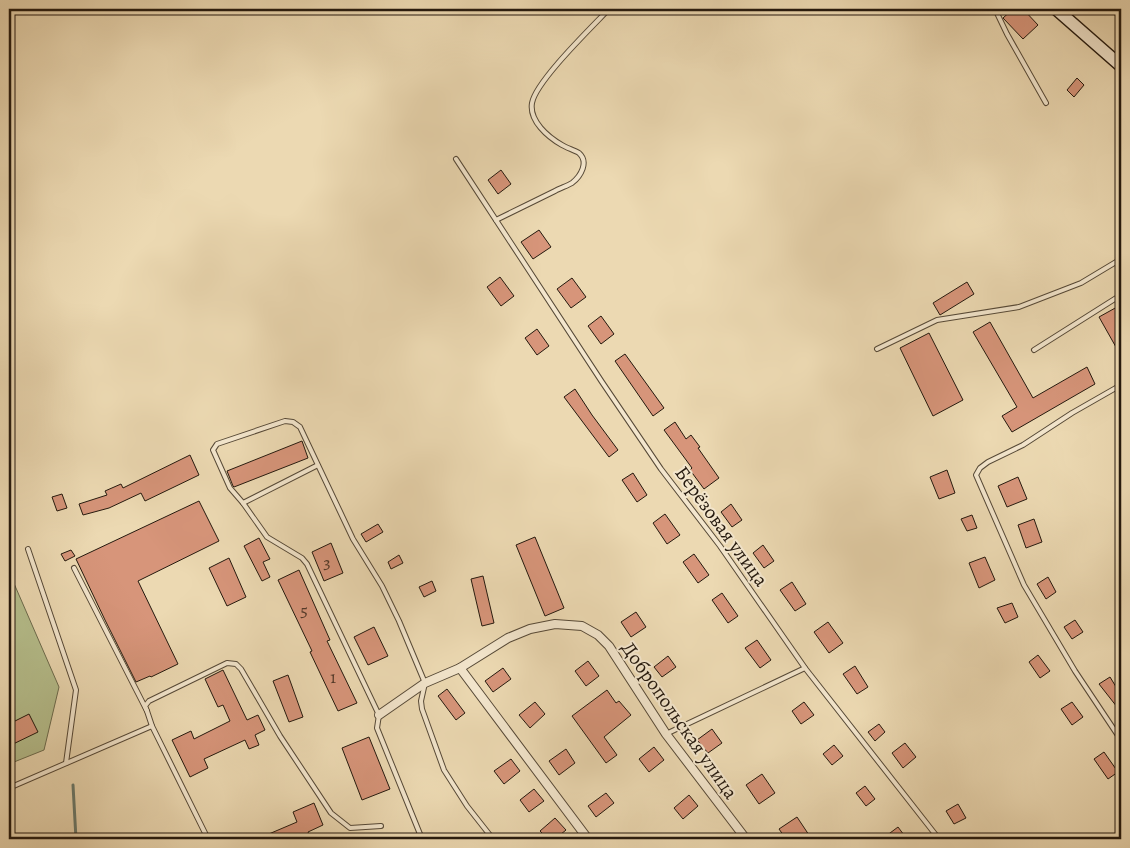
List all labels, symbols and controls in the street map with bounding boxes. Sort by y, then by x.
street label: Берёзовая улица [669,461,775,593]
house number: 3 [323,550,331,574]
house number: 5 [300,598,308,622]
street label: Добропольская улица [615,636,745,805]
house number: 1 [330,665,336,689]

